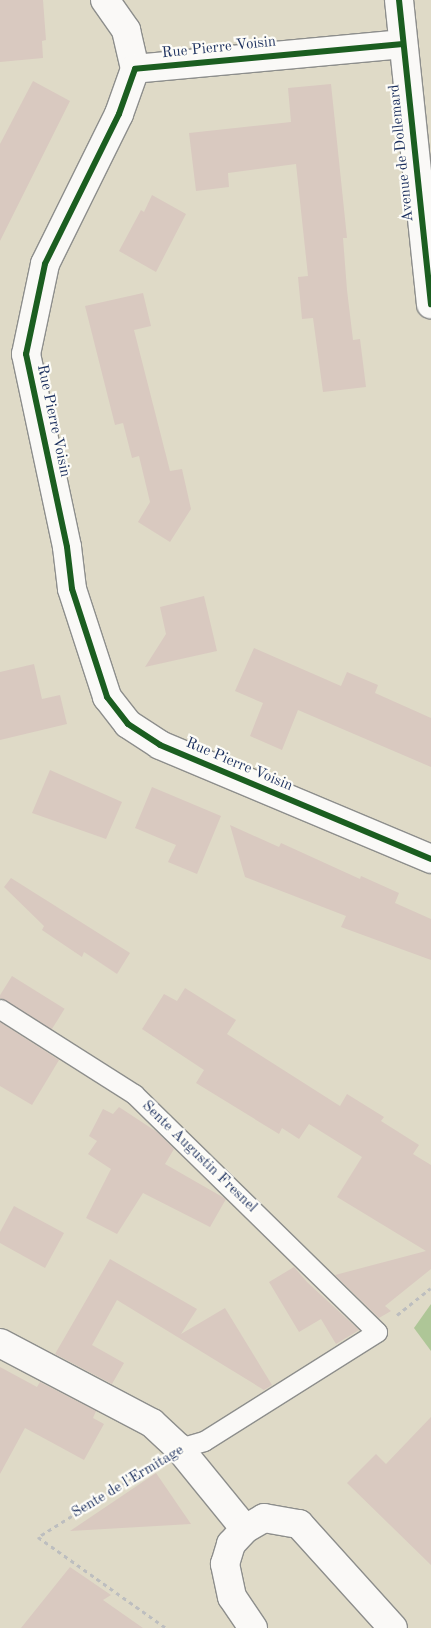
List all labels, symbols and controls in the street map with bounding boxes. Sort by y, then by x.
street label: Rue Pierre Voisin [161,33,277,63]
street label: Avenue de Dollemard [386,83,418,223]
street label: Rue Pierre Voisin [32,363,74,479]
street label: Rue Pierre Voisin [183,734,295,796]
street label: Sente Augustin Fresnel [138,1097,260,1217]
street label: Sente de l'Ermitage [69,1441,187,1523]

